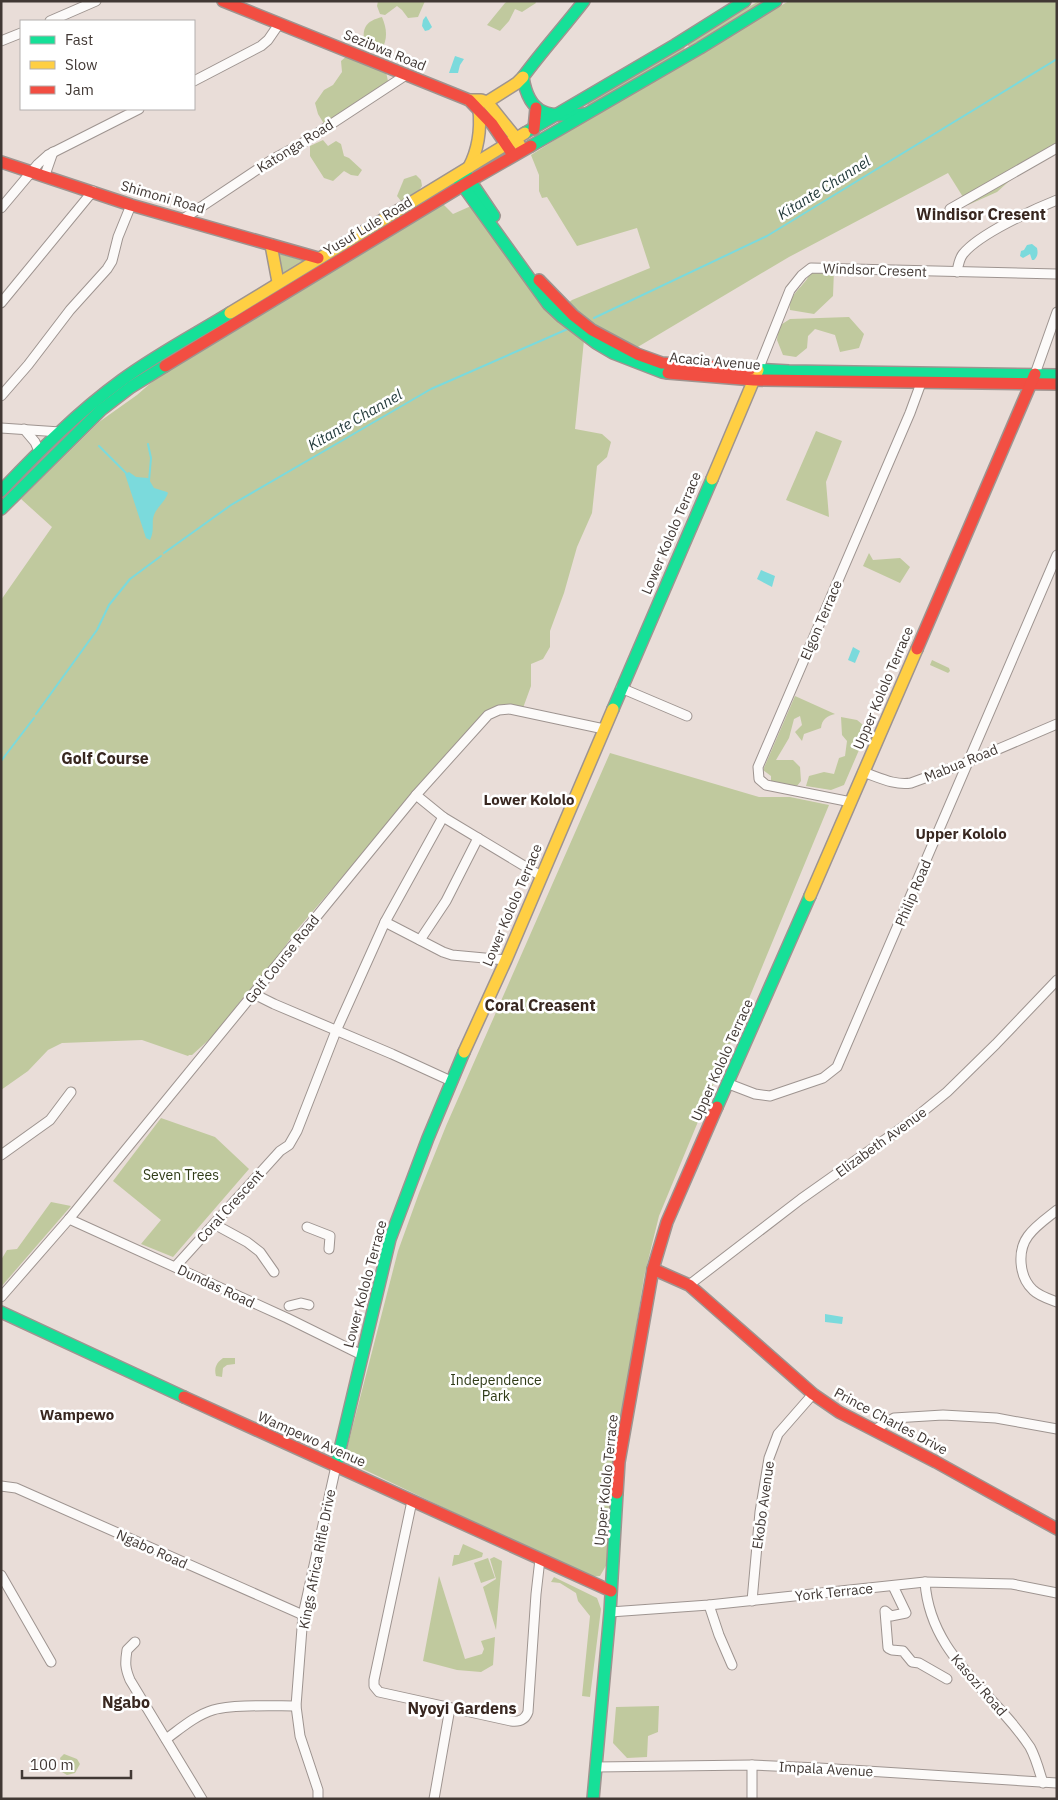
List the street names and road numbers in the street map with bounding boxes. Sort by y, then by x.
street label: Sezibwa Road [341,25,429,75]
street label: Katonga Road [253,115,337,177]
street label: Shimoni Road [119,176,207,218]
street label: Yusuf Lule Road [320,192,416,260]
street label: Windsor Cresent [823,259,927,281]
street label: Acacia Avenue [669,348,762,374]
street label: Lower Kololo Terrace [637,469,705,597]
street label: Elgon Terrace [796,577,846,663]
street label: Upper Kololo Terrace [849,623,917,752]
street label: Mabua Road [922,740,1000,786]
street label: Lower Kololo Terrace [478,841,546,969]
street label: Philip Road [891,857,935,929]
street label: Golf Course Road [241,911,323,1007]
street label: Upper Kololo Terrace [687,996,757,1124]
street label: Elizabeth Avenue [832,1103,930,1181]
street label: Coral Crescent [193,1166,268,1246]
street label: Lower Kololo Terrace [339,1218,391,1350]
street label: Dundas Road [174,1260,258,1312]
street label: Prince Charles Drive [831,1383,951,1459]
street label: Wampewo Avenue [255,1407,369,1471]
street label: Upper Kololo Terrace [590,1413,622,1547]
street label: Ekobo Avenue [748,1459,778,1550]
street label: Kings Africa Rifle Drive [295,1487,339,1630]
street label: Ngabo Road [114,1525,190,1573]
street label: York Terrace [794,1579,874,1605]
street label: Kasozi Road [947,1650,1011,1720]
street label: Impala Avenue [778,1758,874,1780]

